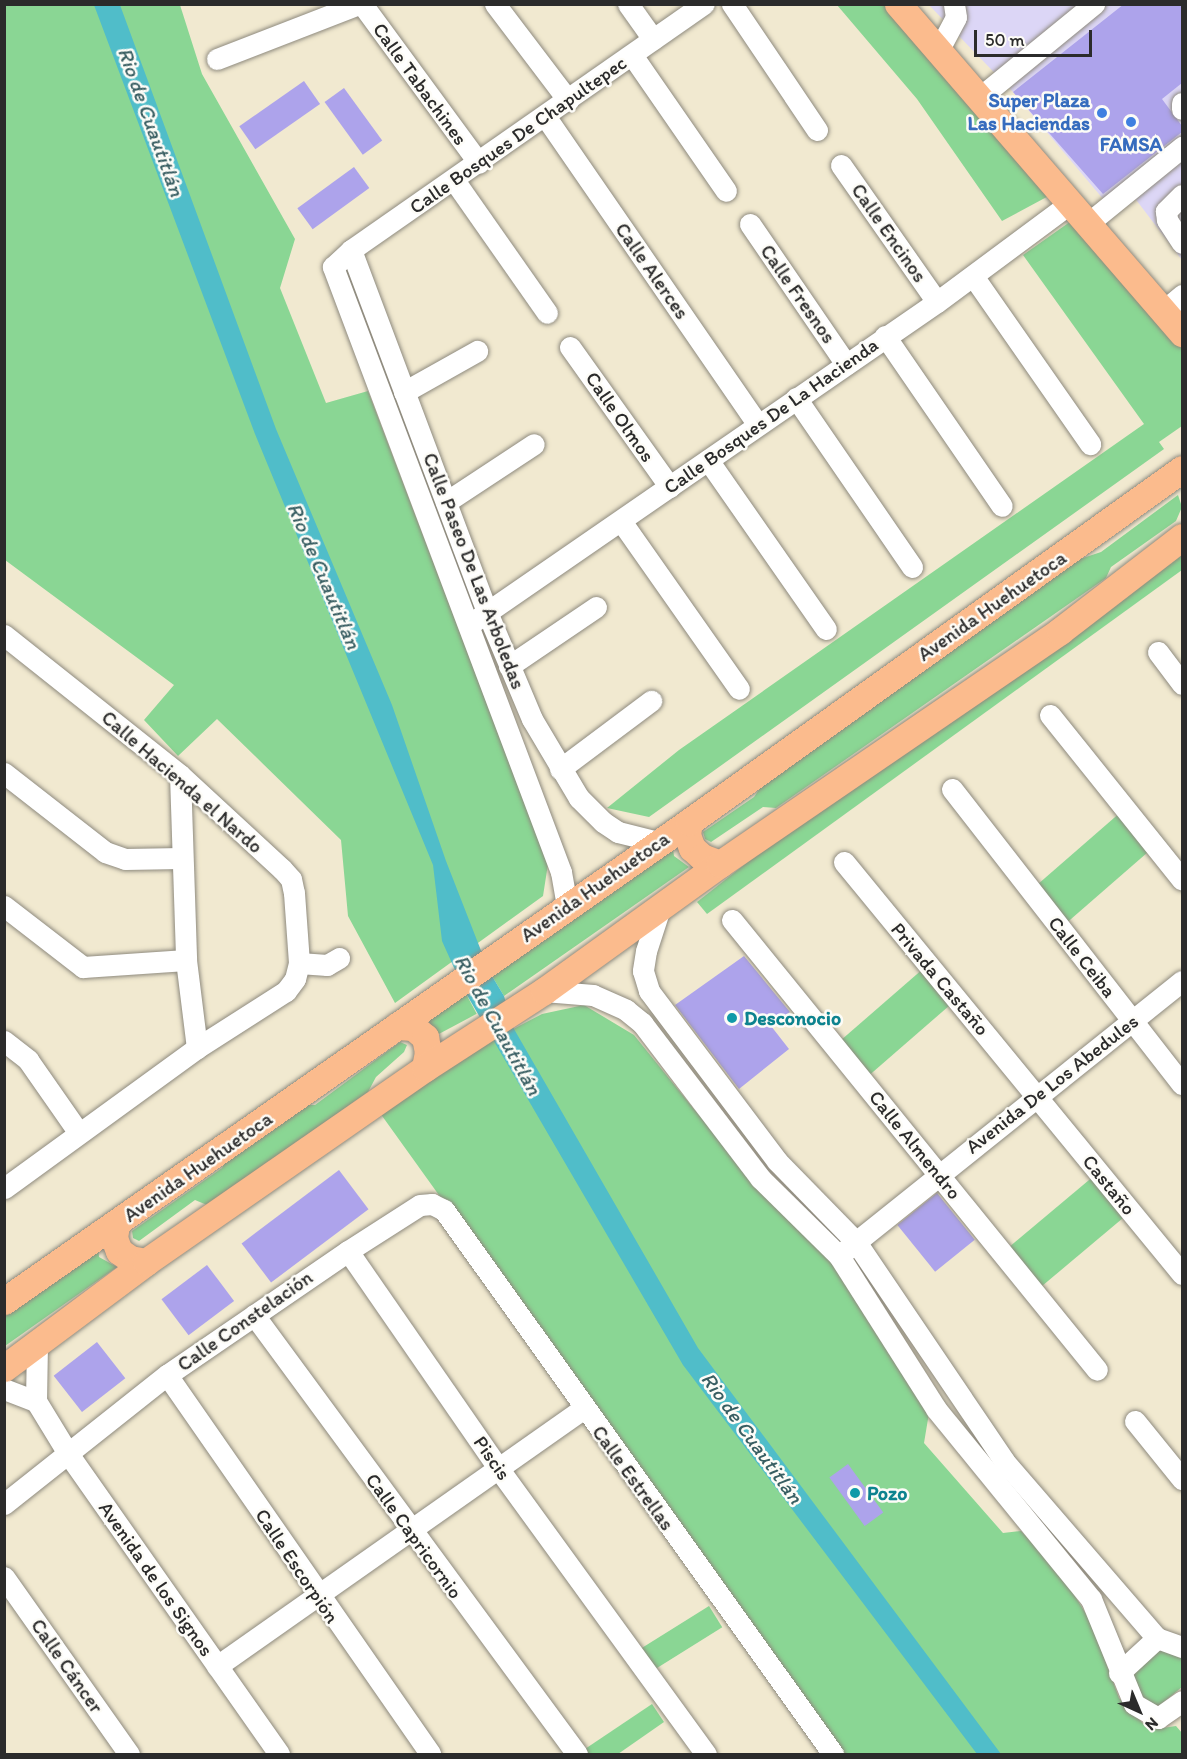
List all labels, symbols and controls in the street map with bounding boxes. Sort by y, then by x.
scale bar [977,18,1096,56]
street label: Calle Tabachines [368,19,472,149]
text: 50 m [985,29,1025,51]
water label: Rio de Cuautitlán [112,44,190,200]
street label: Calle Bosques De Chapultepec [405,51,631,219]
place label: Super Plaza Las Haciendas [967,89,1090,136]
marker: Super Plaza Las Haciendas [1095,106,1109,120]
marker: FAMSA [1124,115,1138,129]
place label: FAMSA [1100,132,1162,156]
street label: Calle Encinos [846,179,932,287]
street label: Calle Alerces [610,218,694,324]
street label: Calle Fresnos [755,240,841,348]
street label: Calle Bosques De La Hacienda [659,332,883,500]
street label: Calle Olmos [580,367,660,467]
street label: Calle Paseo De Las Arboledas [418,450,530,692]
water label: Rio de Cuautitlán [282,499,366,653]
street label: Avenida Huehuetoca [913,546,1071,666]
street label: Calle Hacienda el Nardo [96,705,268,859]
street label: Avenida Huehuetoca [516,827,674,947]
street label: Calle Ceiba [1043,911,1121,1003]
street label: Privada Castaño [886,918,994,1040]
water label: Rio de Cuautitlán [449,950,547,1100]
place label: Desconocio [744,1006,841,1030]
street label: Avenida De Los Abedules [961,1009,1143,1159]
marker: Desconocio [725,1011,739,1025]
street label: Calle Almendro [864,1086,966,1204]
street label: Avenida Huehuetoca [119,1107,277,1227]
street label: Castaño [1077,1150,1141,1220]
street label: Calle Constelación [172,1265,318,1377]
water label: Rio de Cuautitlán [696,1367,808,1509]
street label: Calle Estrellas [587,1421,679,1535]
street label: Piscis [468,1431,516,1485]
street label: Calle Capricornio [361,1469,467,1603]
place label: Pozo [867,1481,907,1505]
marker: Pozo [848,1486,862,1500]
street label: Avenida de los Signos [94,1497,218,1661]
street label: Calle Escorpión [250,1504,344,1628]
street label: Calle Cáncer [26,1614,108,1718]
north arrow [1109,1681,1169,1741]
text: N [1141,1714,1162,1735]

